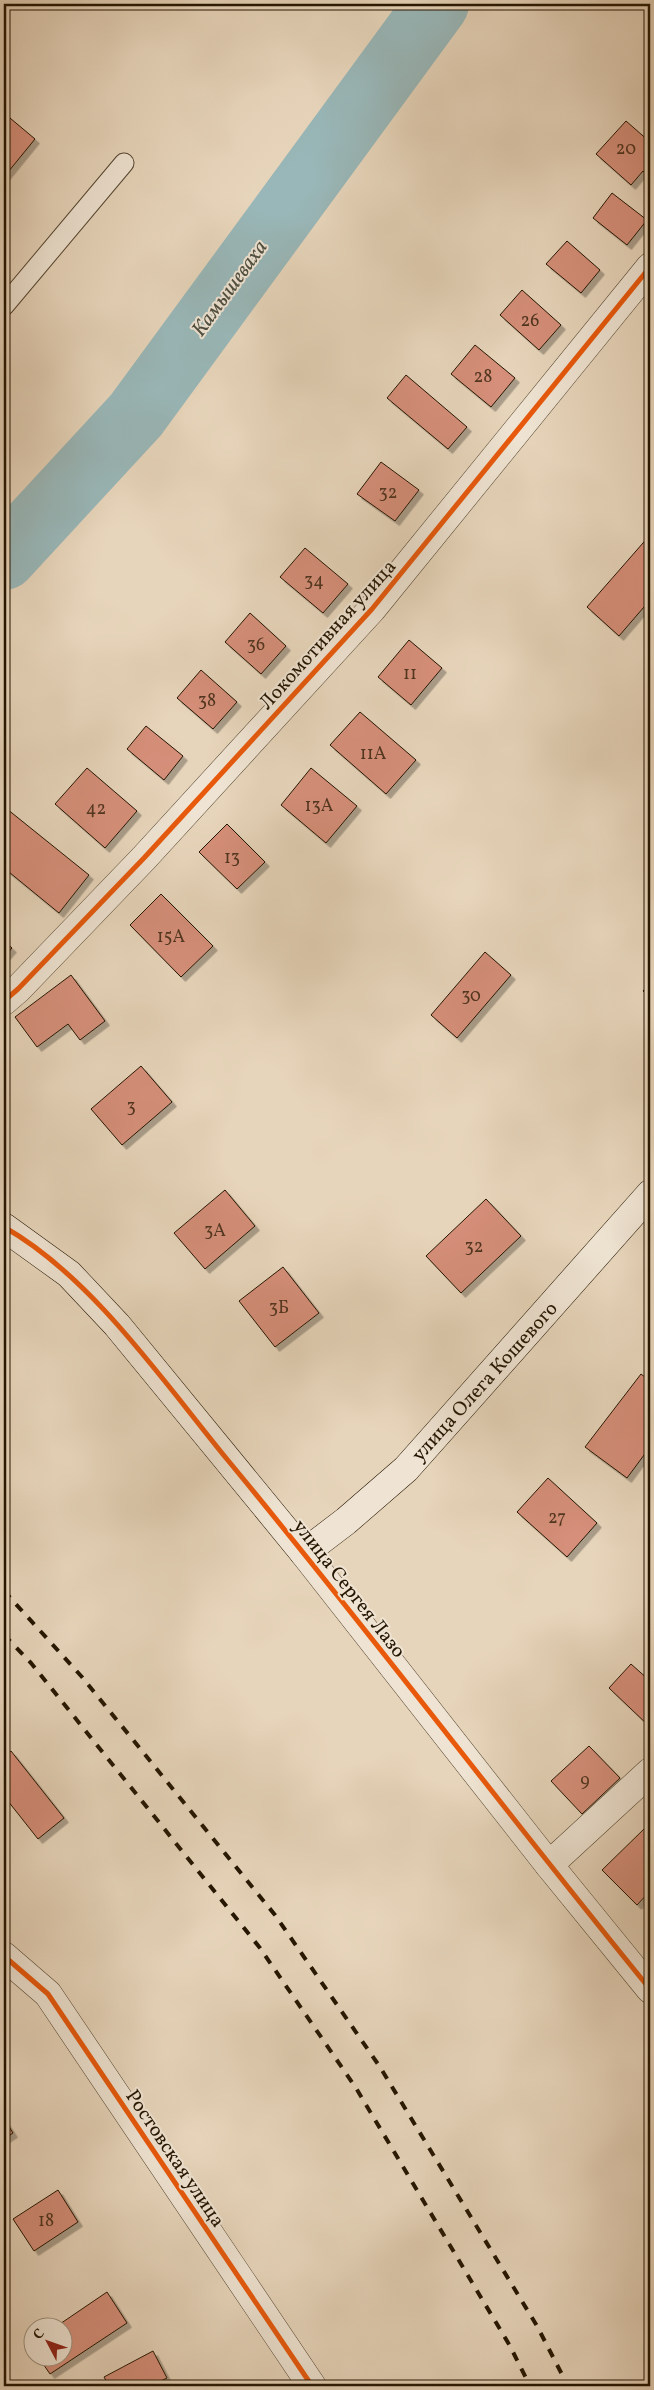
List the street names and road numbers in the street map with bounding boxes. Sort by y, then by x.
street label: Локомотивная улица [253,554,404,716]
street label: улица Олега Кошевого [406,1296,565,1469]
street label: улица Сергея Лазо [285,1514,411,1664]
street label: Ростовская улица [118,2085,231,2234]

